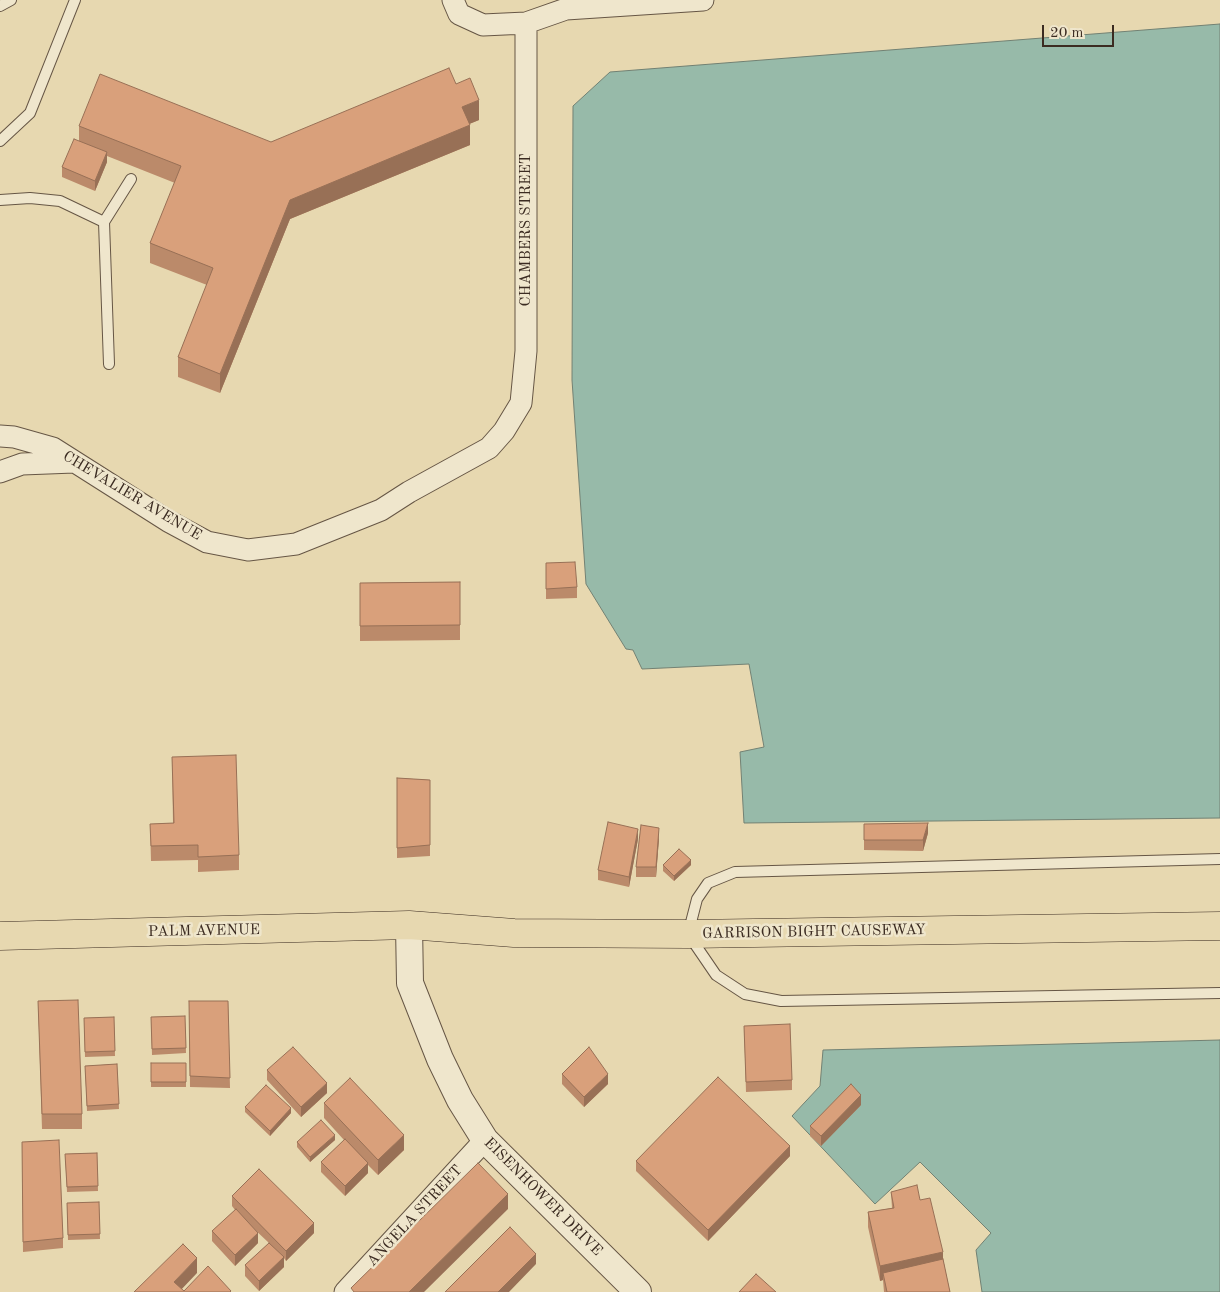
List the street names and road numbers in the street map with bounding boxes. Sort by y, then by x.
street label: CHAMBERS STREET [517,154,535,306]
street label: CHEVALIER AVENUE [59,447,205,545]
street label: PALM AVENUE [148,921,260,941]
street label: GARRISON BIGHT CAUSEWAY [702,921,926,943]
street label: EISENHOWER DRIVE [480,1134,606,1260]
street label: ANGELA STREET [363,1162,467,1270]

